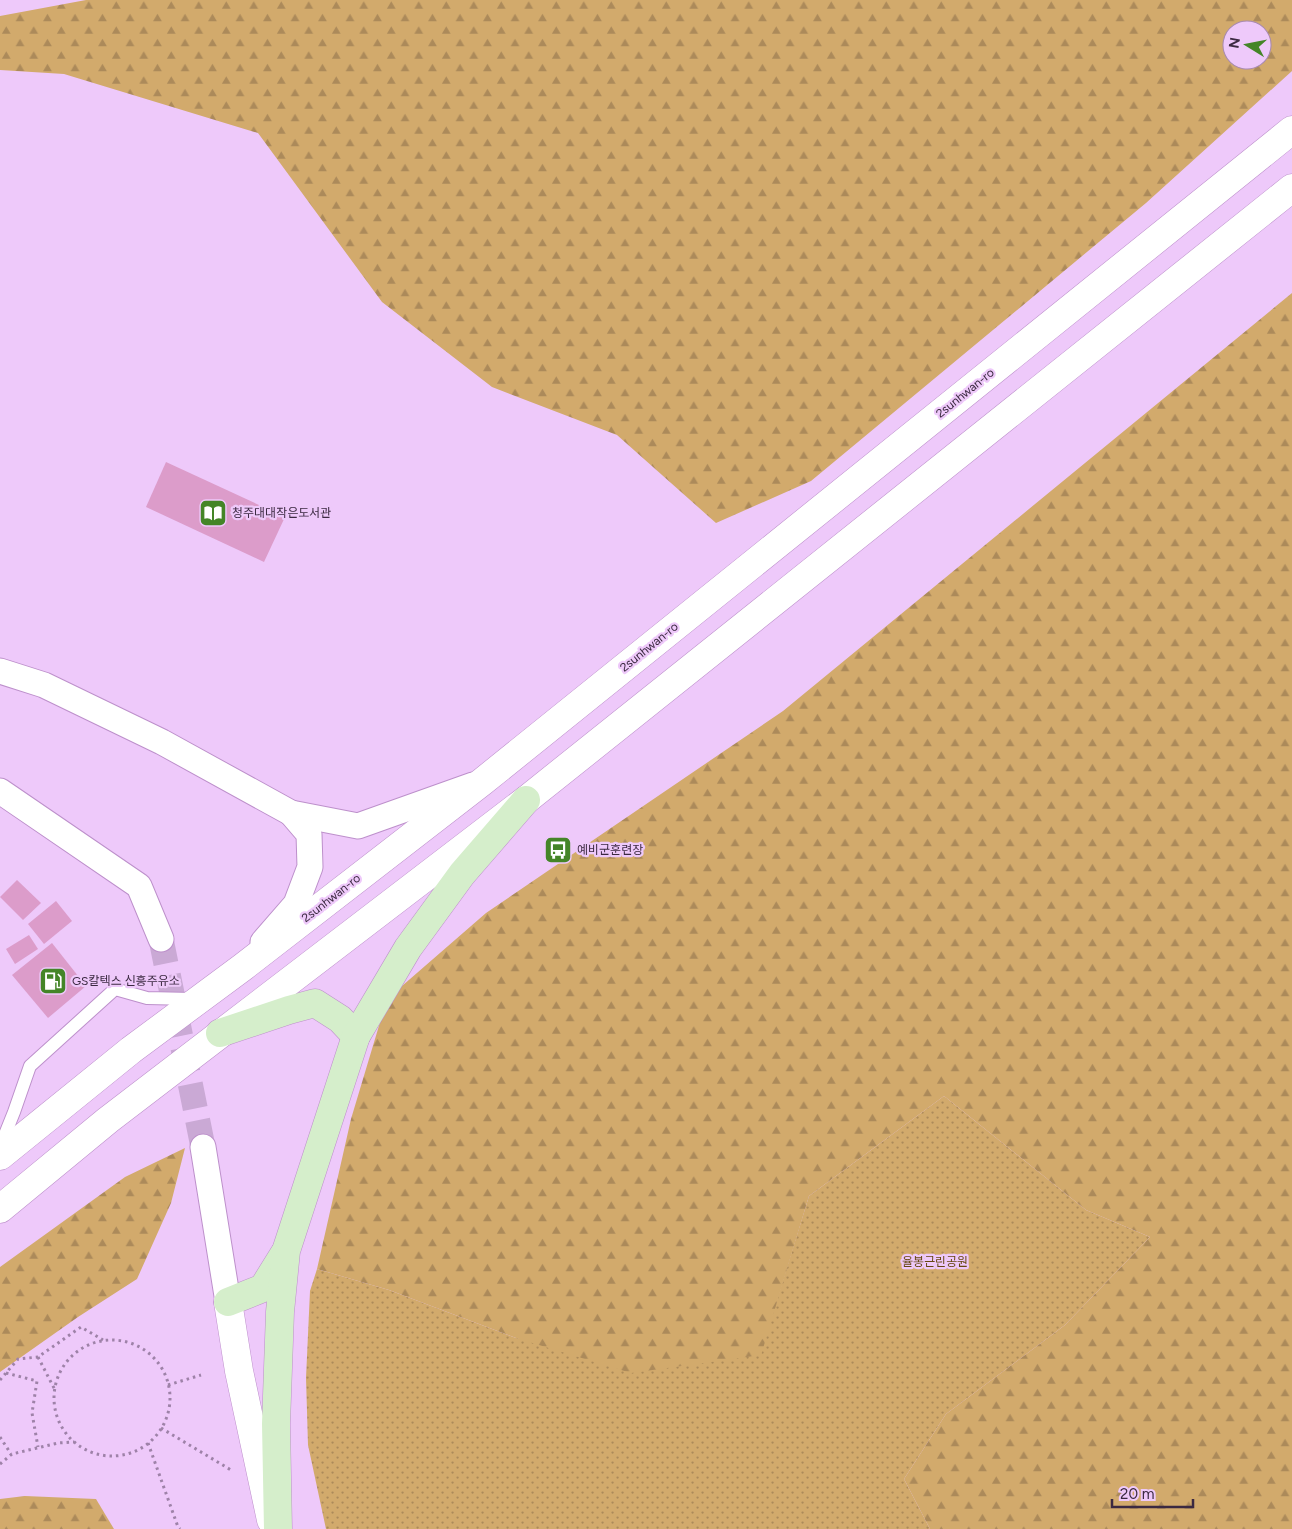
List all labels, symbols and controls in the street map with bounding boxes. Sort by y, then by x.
north arrow [1222,20,1272,70]
text: N [1225,36,1244,50]
street label: 2sunhwan-ro [933,365,997,421]
library icon: 청주대대작은도서관 [198,498,228,528]
place label: 청주대대작은도서관 [232,506,331,520]
street label: 2sunhwan-ro [617,619,681,675]
bus stop icon: 예비군훈련장 [543,835,573,865]
place label: 예비군훈련장 [577,843,643,857]
street label: 2sunhwan-ro [299,871,363,925]
fuel station icon: GS칼텍스 신흥주유소 [38,966,68,996]
place label: GS칼텍스 신흥주유소 [72,974,180,988]
park label: 율봉근린공원 [902,1255,968,1269]
scale bar [1112,1476,1193,1508]
text: 20 m [1120,1485,1154,1503]

